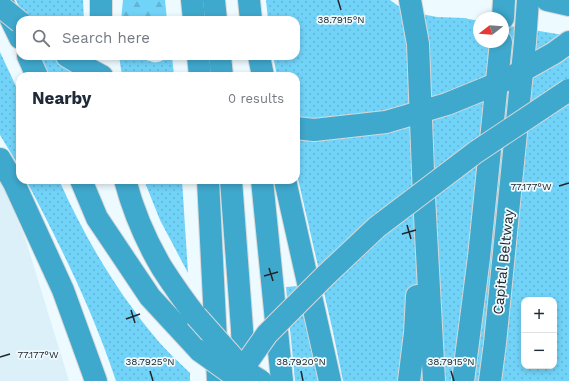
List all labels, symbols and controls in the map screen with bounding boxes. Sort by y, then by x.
north arrow [473,12,509,48]
text: 38.7915°N [317,14,365,25]
search box [16,16,300,60]
icon: search [30,27,52,49]
text: Search here [62,29,150,47]
text: Nearby [32,88,91,108]
text: 0 results [228,91,284,106]
text: 77.177°W [510,181,552,192]
street label: Capital Beltway [490,208,517,315]
map controls [521,297,557,369]
button: + [521,297,557,333]
button: − [521,333,557,369]
text: 77.177°W [17,349,59,360]
text: 38.7925°N [125,356,175,367]
text: 38.7920°N [276,356,326,367]
text: 38.7915°N [427,356,475,367]

